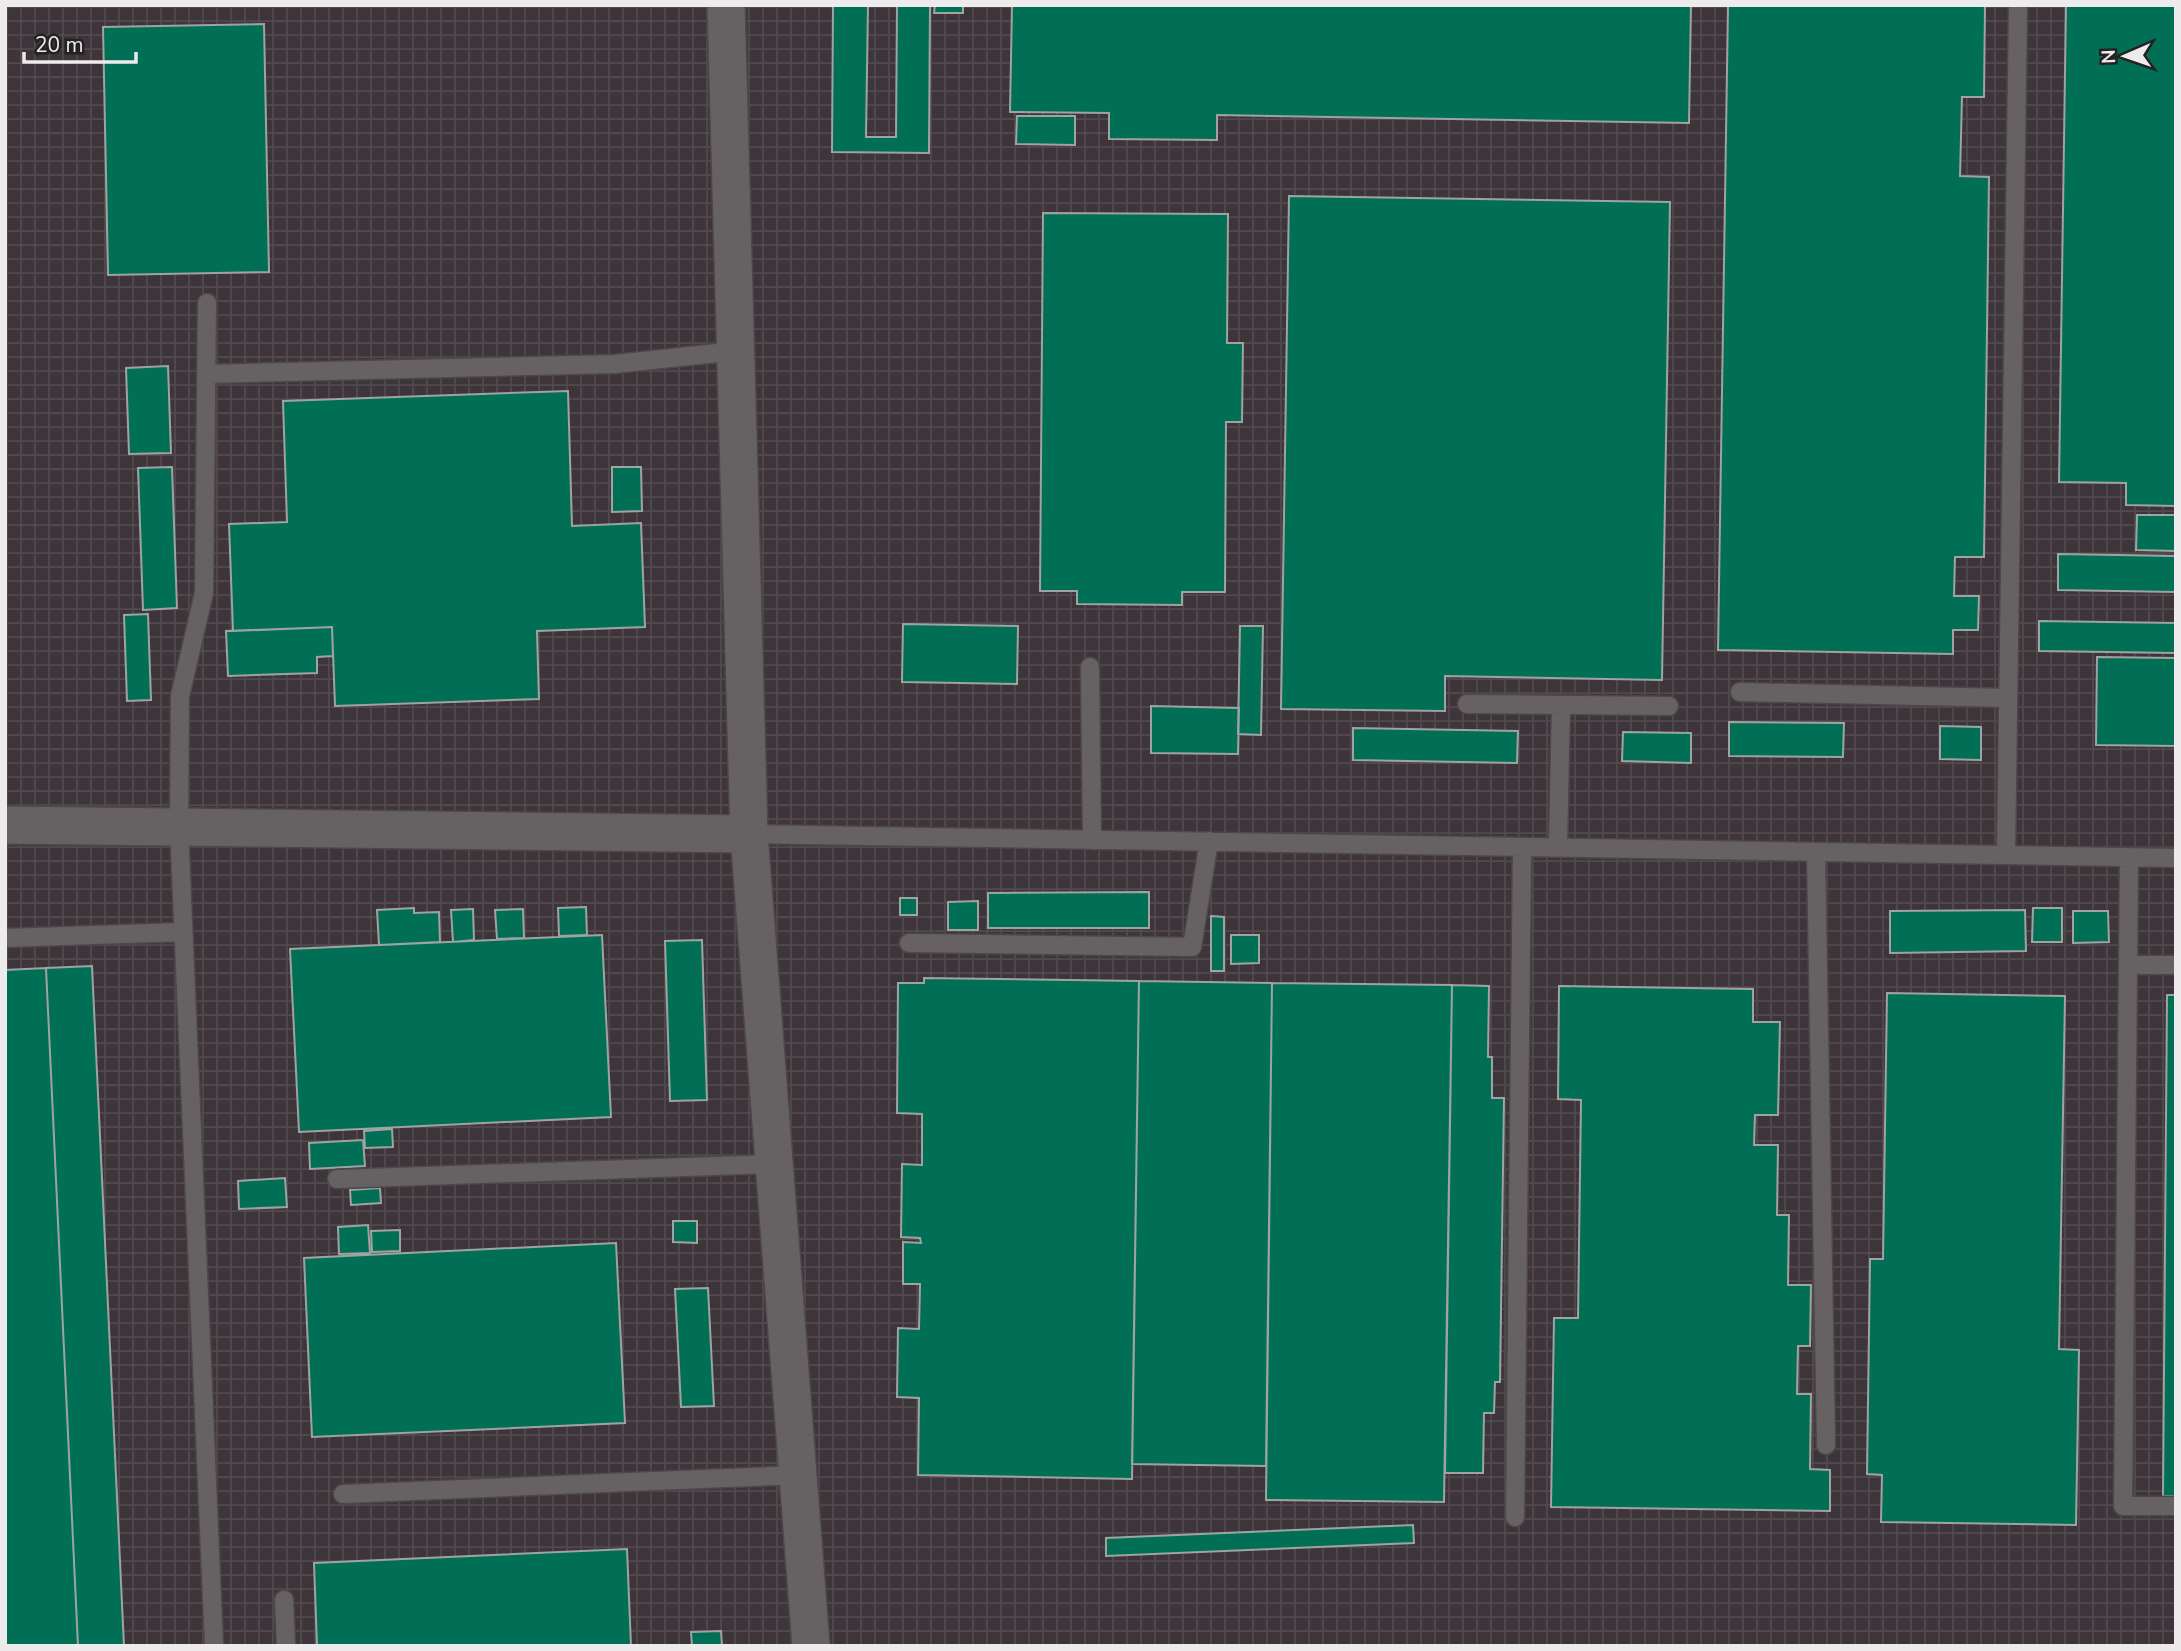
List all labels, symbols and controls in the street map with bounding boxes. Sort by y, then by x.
scale bar [24,21,136,65]
north arrow [2090,21,2160,91]
text: 20 m [35,31,84,59]
text: N [2096,49,2122,64]

